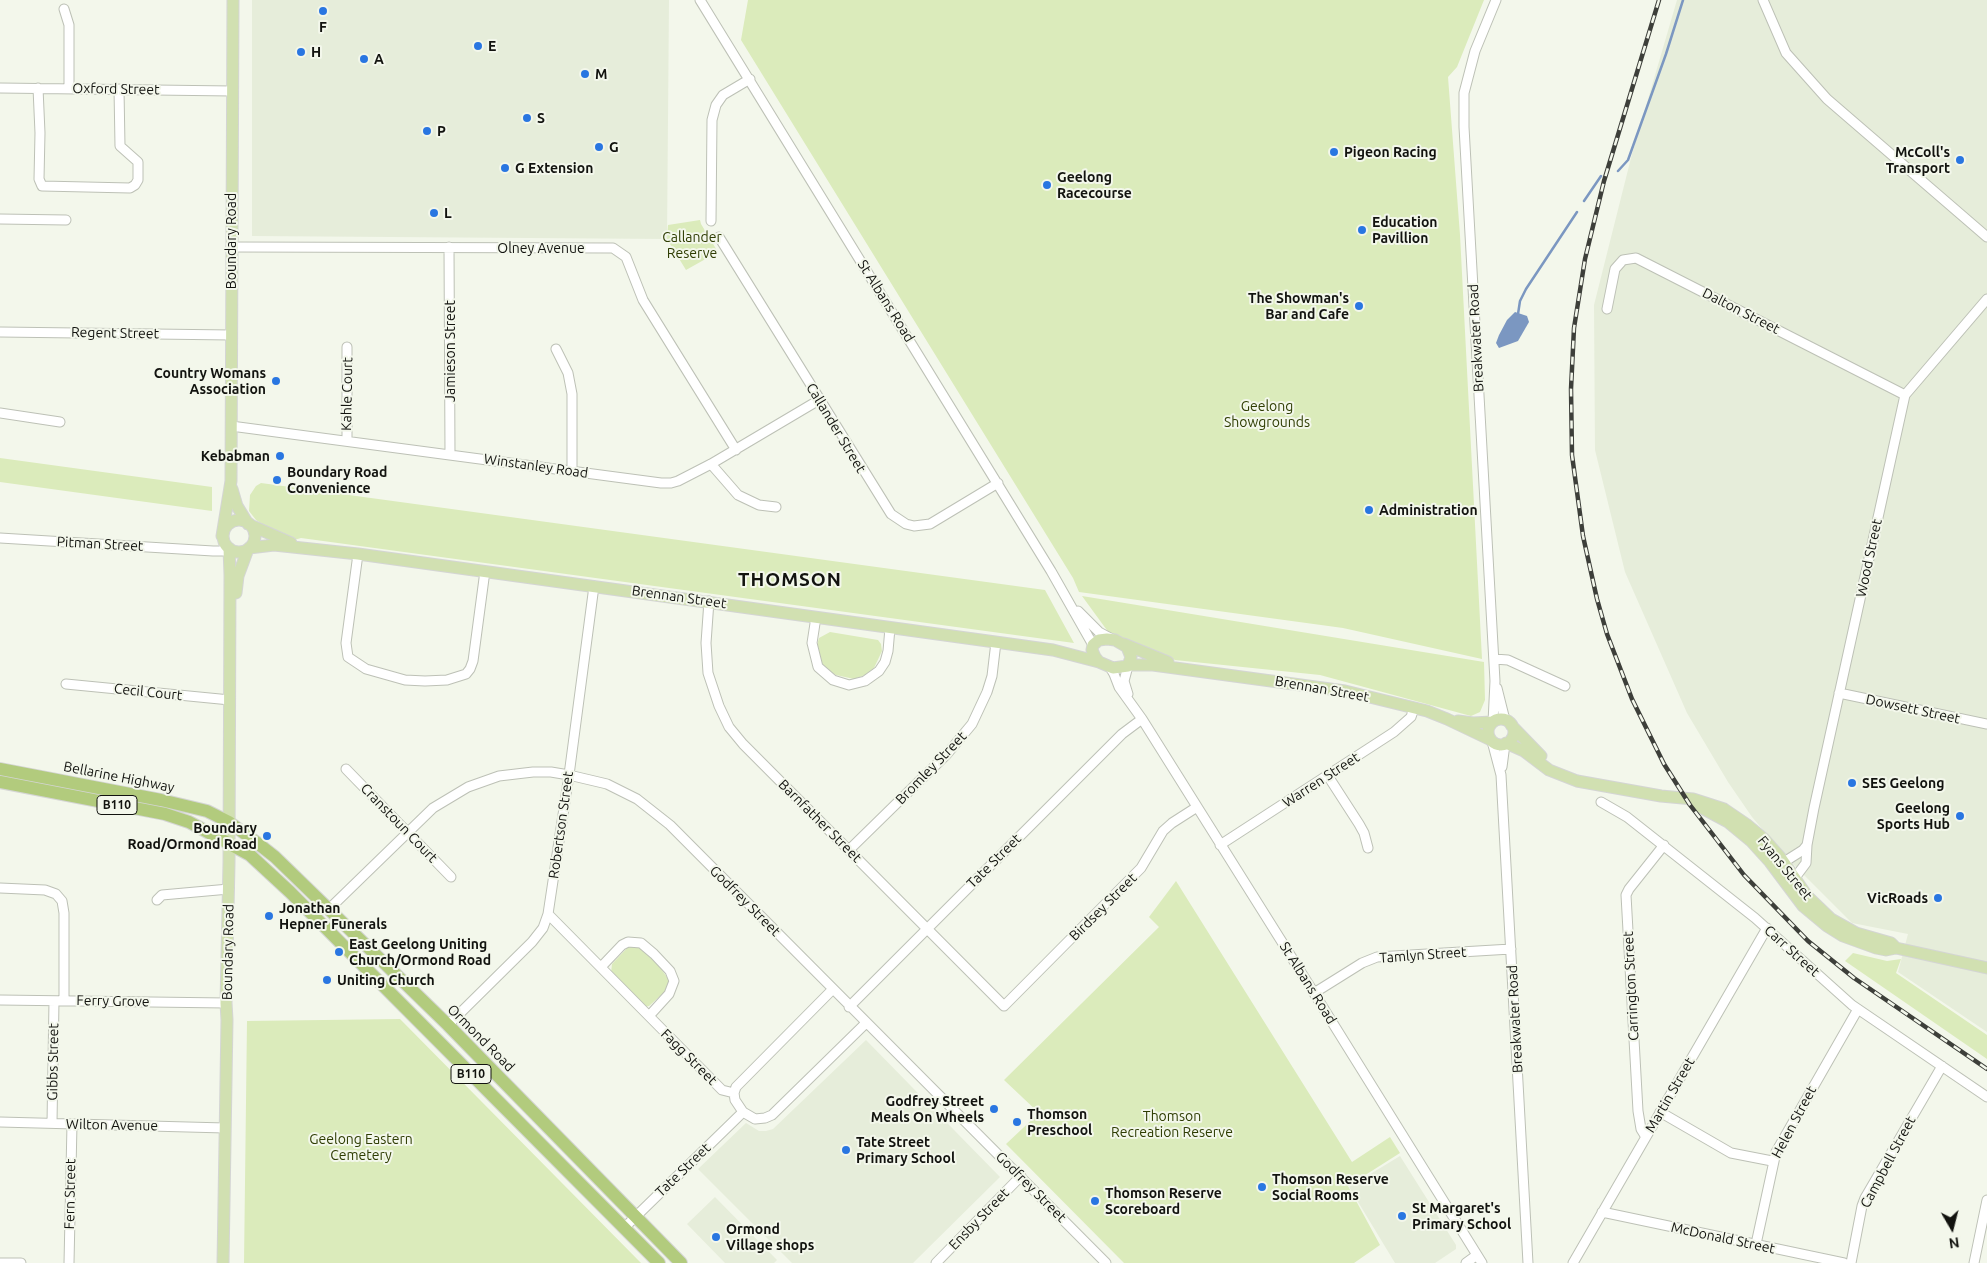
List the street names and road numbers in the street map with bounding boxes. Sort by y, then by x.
street label: Oxford Street [72,80,160,98]
street label: Boundary Road [223,193,239,289]
street label: Olney Avenue [497,240,585,256]
street label: St Albans Road [854,257,918,345]
street label: Breakwater Road [1465,284,1487,392]
street label: Dalton Street [1699,284,1783,338]
street label: Jamieson Street [442,300,458,402]
street label: Regent Street [71,324,159,342]
street label: Kahle Court [338,357,356,431]
street label: Callander Street [803,380,869,476]
street label: Winstanley Road [483,450,589,482]
street label: Wood Street [1853,517,1885,599]
street label: Pitman Street [56,533,144,555]
street label: Brennan Street [631,582,727,612]
street label: Brennan Street [1274,672,1370,706]
street label: Cecil Court [113,680,183,704]
street label: Dowsett Street [1864,691,1962,727]
street label: Bromley Street [892,728,970,808]
street label: Warren Street [1279,749,1363,811]
street label: Bellarine Highway [62,758,176,796]
street label: Robertson Street [545,770,577,880]
street label: Barnfather Street [775,776,865,866]
street label: Cranstoun Court [357,780,441,866]
road number: B110 [97,796,137,814]
street label: Tate Street [963,830,1025,892]
street label: Fyans Street [1754,833,1816,903]
street label: Godfrey Street [706,862,784,940]
street label: Birdsey Street [1066,870,1140,944]
street label: Boundary Road [219,904,237,1000]
street label: Carr Street [1761,922,1823,980]
street label: Carrington Street [1620,931,1642,1041]
street label: St Albans Road [1276,939,1340,1027]
street label: Tamlyn Street [1379,944,1467,966]
street label: Breakwater Road [1504,965,1526,1073]
street label: Ferry Grove [76,992,150,1010]
street label: Ormond Road [444,1001,518,1075]
street label: Gibbs Street [44,1023,62,1101]
street label: Fagg Street [657,1025,721,1089]
street label: Martin Street [1642,1054,1698,1136]
road number: B110 [451,1064,491,1084]
street label: Helen Street [1768,1083,1820,1161]
street label: Campbell Street [1857,1113,1919,1211]
street label: Wilton Avenue [66,1116,158,1134]
street label: Tate Street [652,1140,714,1200]
street label: Godfrey Street [992,1148,1070,1226]
street label: Fern Street [61,1159,79,1229]
street label: Ensby Street [945,1185,1013,1253]
street label: McDonald Street [1669,1219,1777,1257]

